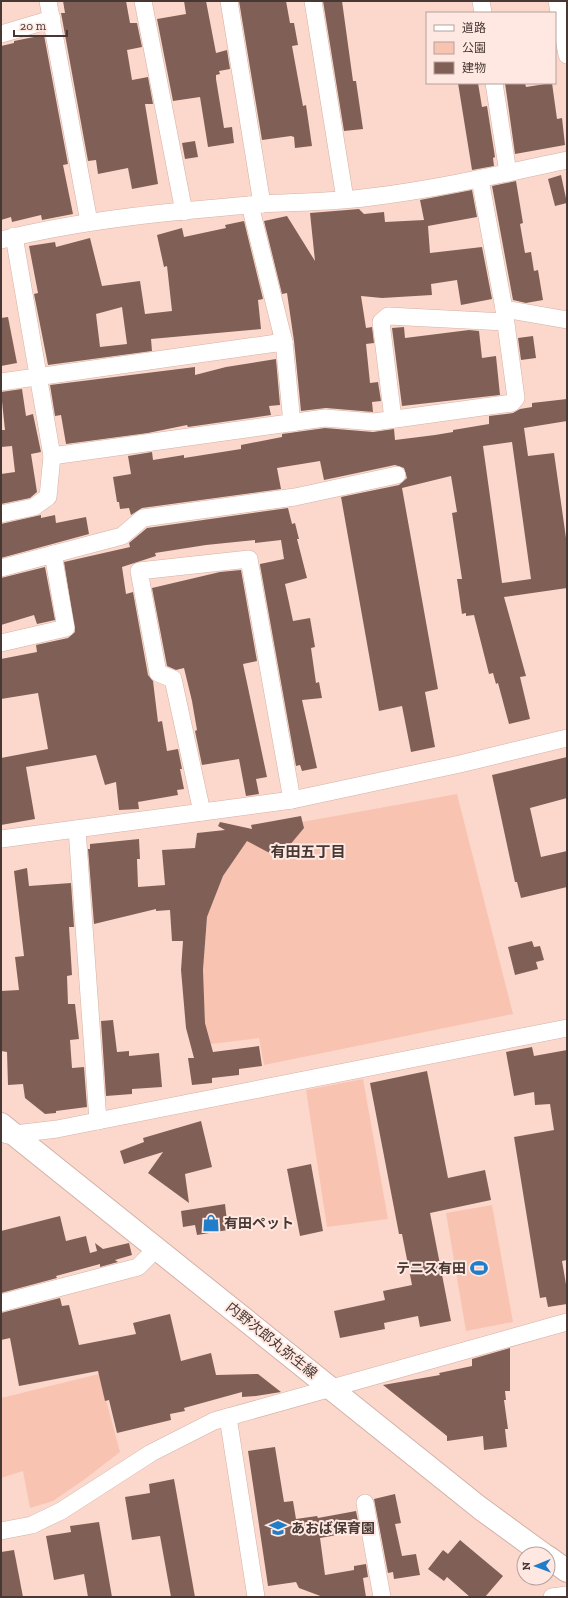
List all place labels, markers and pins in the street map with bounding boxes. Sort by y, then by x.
shop icon: 有田ペット [201,1213,221,1233]
place label: 有田ペット [224,1215,294,1232]
sports icon: テニス有田 [469,1258,489,1278]
place label: テニス有田 [396,1260,466,1277]
school or university icon: あおば保育園 [268,1518,288,1538]
place label: あおば保育園 [291,1520,375,1537]

